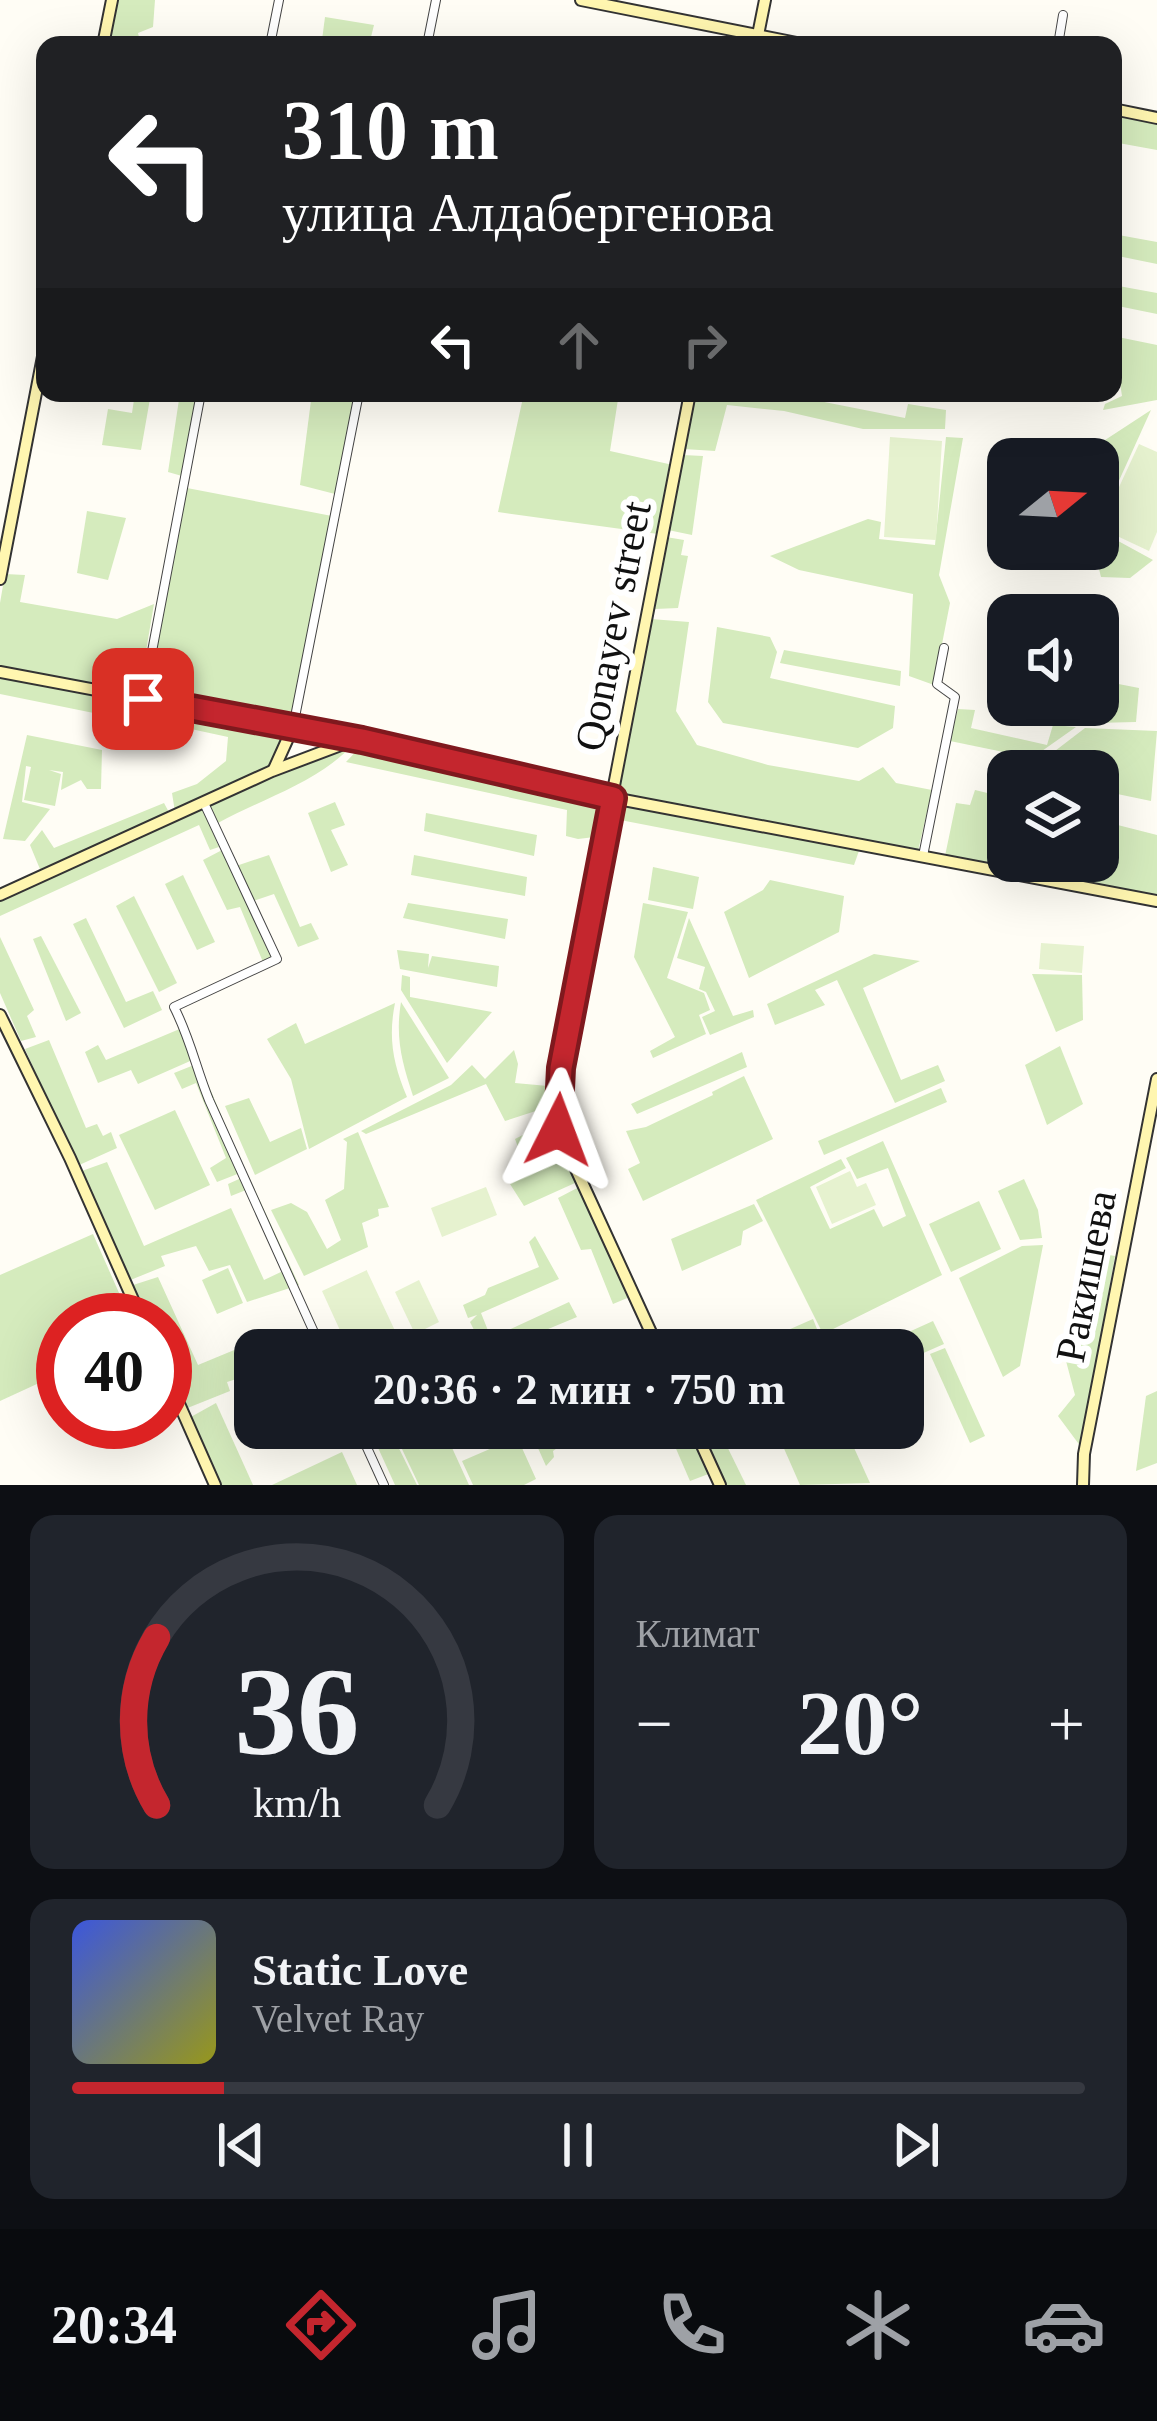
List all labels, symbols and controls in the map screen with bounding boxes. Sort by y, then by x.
icon: left [84,84,240,240]
text: 310 m [282,84,499,177]
text: улица Алдабергенова [282,183,774,243]
icon: left [420,312,486,378]
icon: ahead [546,312,612,378]
icon: right [672,312,738,378]
north arrow [987,438,1119,570]
map controls [987,438,1119,882]
street label: Qonayev street [566,497,660,755]
button: sound [987,594,1119,726]
pin [92,648,194,750]
icon: arrive [110,666,176,732]
button: layers [987,750,1119,882]
position arrow [495,1067,621,1193]
street label: Ракишева [1047,1186,1125,1366]
speed limit sign: 40 [36,1293,192,1449]
text: 20:36 · 2 мин · 750 m [373,1364,785,1414]
text: Климат [636,1612,760,1655]
text: 36 [234,1643,359,1781]
text: 20° [797,1674,923,1773]
text: − [636,1687,673,1760]
text: + [1048,1687,1085,1760]
text: km/h [253,1779,341,1826]
text: Static Love [252,1945,468,1995]
text: Velvet Ray [252,1997,424,2040]
icon: previous [208,2112,274,2178]
icon: pause [545,2112,611,2178]
icon: next [883,2112,949,2178]
icon: directions [279,2283,363,2367]
icon: music [465,2283,549,2367]
icon: phone [650,2283,734,2367]
icon: climate [836,2283,920,2367]
icon: car [1022,2283,1106,2367]
text: 20:34 [51,2295,177,2355]

